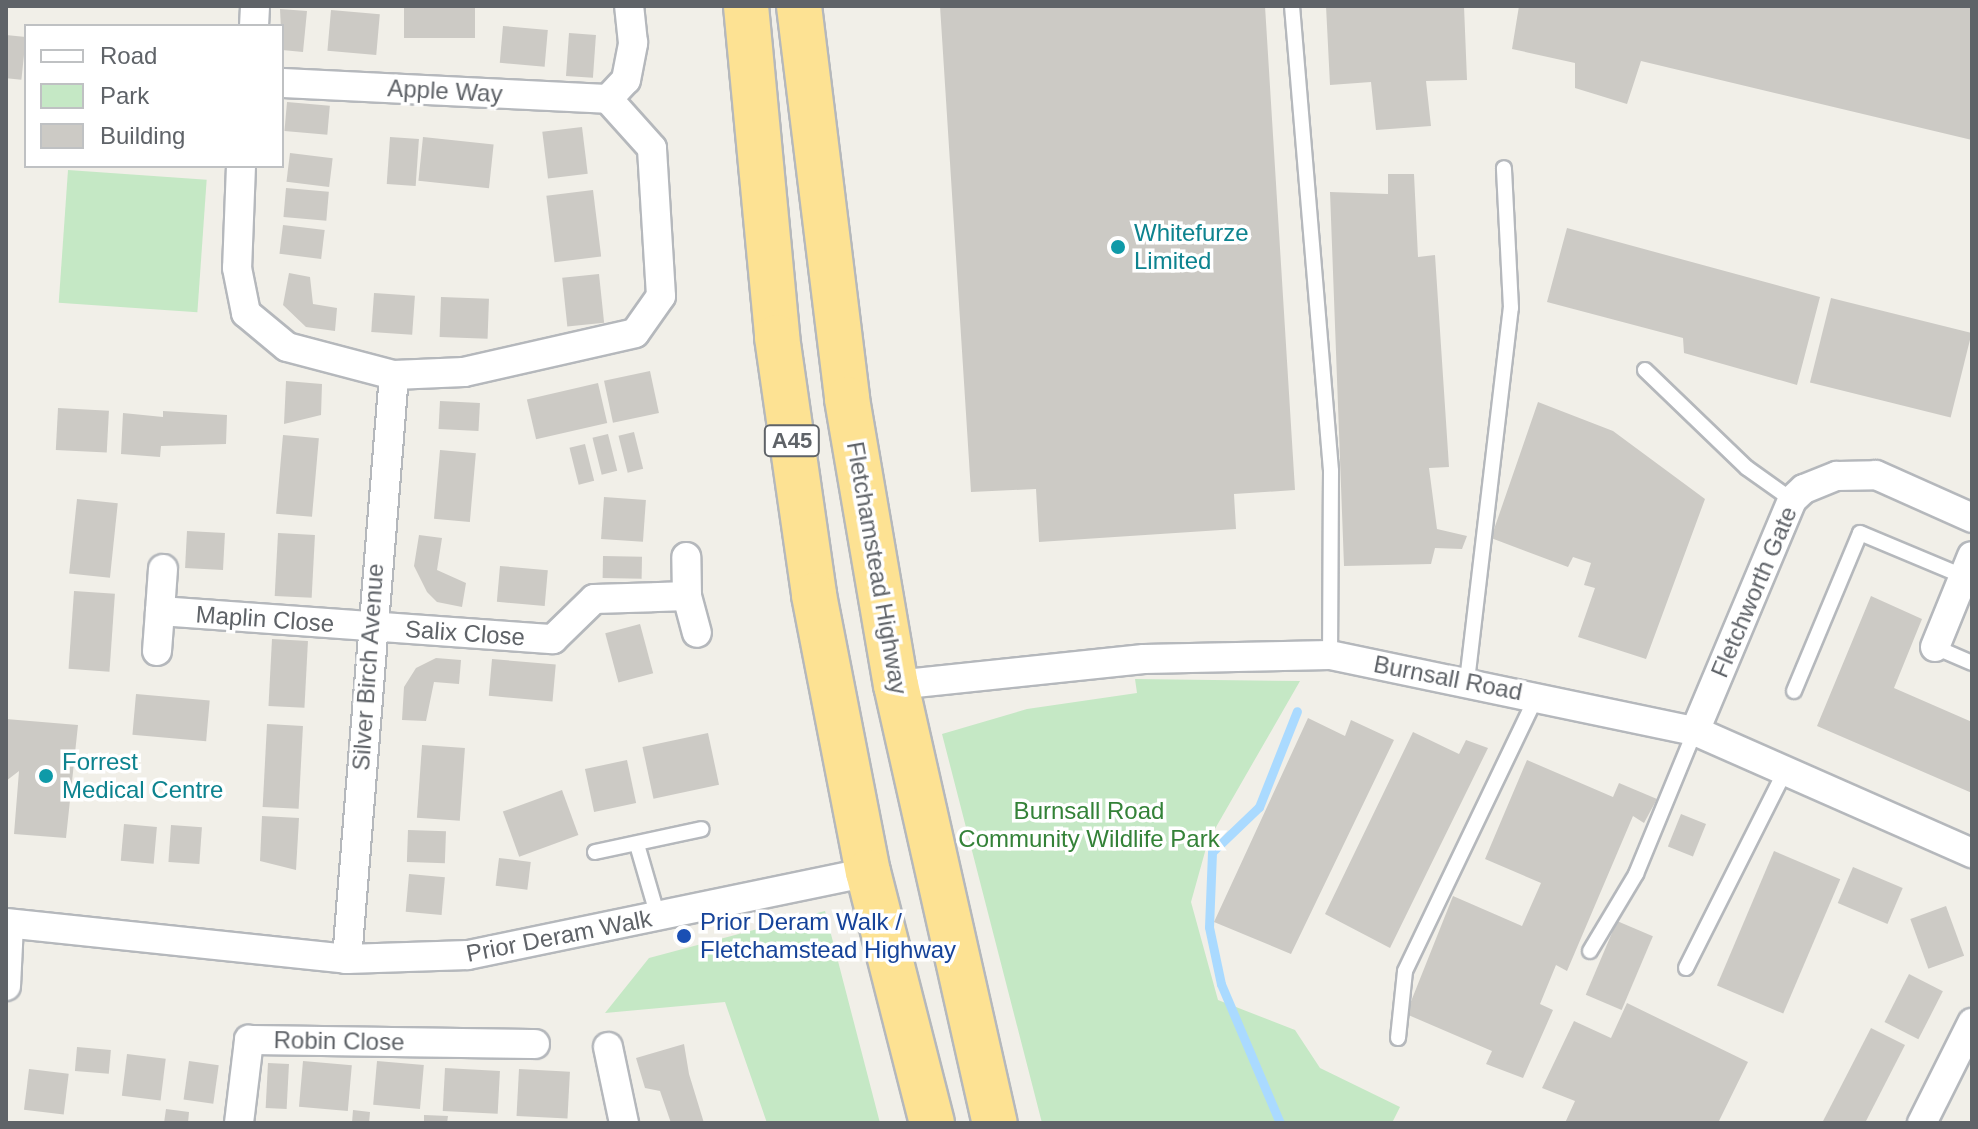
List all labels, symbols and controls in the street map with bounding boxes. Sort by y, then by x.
legend [24,24,284,168]
text: Road [100,42,157,69]
street label: Apple Way [387,74,503,108]
text: Park [100,82,149,109]
text: Building [100,122,185,149]
place label: Whitefurze Limited [1134,219,1249,275]
marker: Whitefurze Limited [1109,238,1127,256]
road number: A45 [762,423,822,459]
street label: Fletchamstead Highway [841,439,913,697]
street label: Fletchworth Gate [1705,502,1803,682]
street label: Silver Birch Avenue [346,562,390,772]
street label: Maplin Close [195,600,335,638]
street label: Salix Close [404,614,526,652]
street label: Burnsall Road [1371,649,1525,707]
place label: Forrest Medical Centre [62,748,223,804]
marker: Forrest Medical Centre [37,767,55,785]
park label: Burnsall Road Community Wildlife Park [958,797,1220,853]
street label: Prior Deram Walk [464,904,654,968]
place label: Prior Deram Walk / Fletchamstead Highway [700,908,956,964]
marker: Prior Deram Walk / Fletchamstead Highway [675,927,693,945]
street label: Robin Close [273,1025,405,1057]

